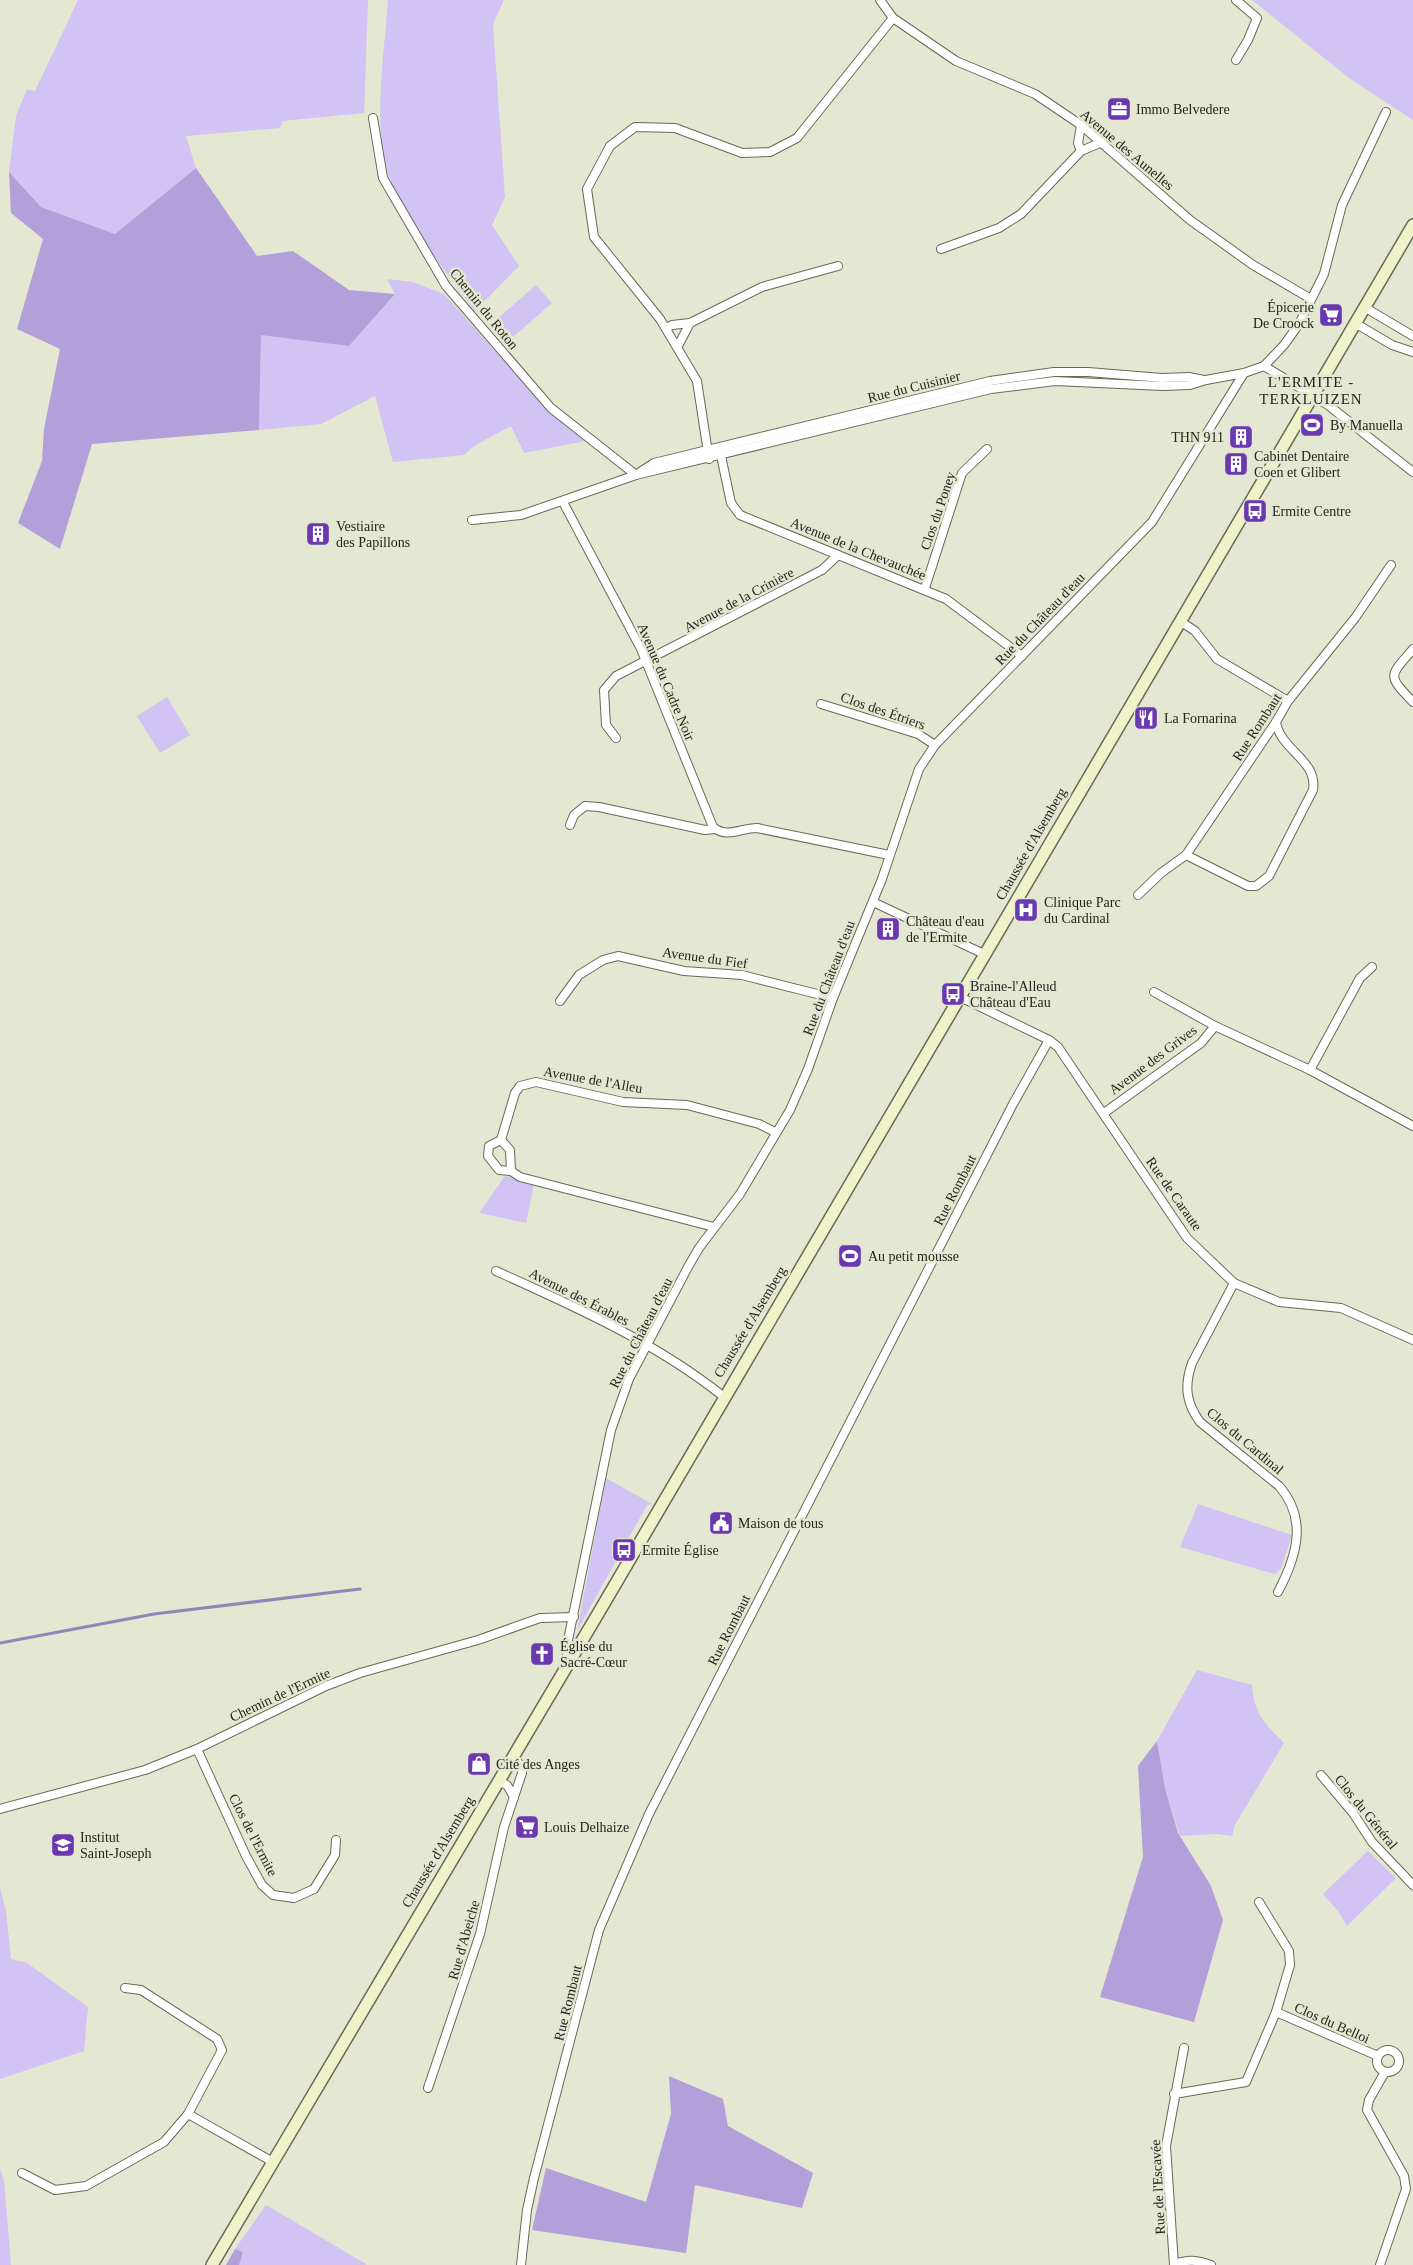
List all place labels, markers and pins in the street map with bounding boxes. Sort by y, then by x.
office icon: Immo Belvedere [1106,96,1132,122]
place label: Immo Belvedere [1136,102,1230,117]
place label: Épicerie De Croock [1253,299,1314,331]
supermarket icon: Épicerie De Croock [1318,302,1344,328]
sports icon: By Manuella [1299,412,1325,438]
place label: By Manuella [1330,418,1403,433]
building icon: THN 911 [1228,424,1254,450]
place label: THN 911 [1171,430,1224,445]
place label: Cabinet Dentaire Coen et Glibert [1254,449,1349,480]
building icon: Cabinet Dentaire Coen et Glibert [1223,451,1249,477]
bus stop icon: Ermite Centre [1242,498,1268,524]
place label: Ermite Centre [1272,504,1351,519]
place label: Vestiaire des Papillons [336,519,410,550]
building icon: Vestiaire des Papillons [305,521,331,547]
restaurant icon: La Fornarina [1133,705,1159,731]
place label: La Fornarina [1164,711,1237,726]
place label: Clinique Parc du Cardinal [1044,895,1121,926]
hospital icon: Clinique Parc du Cardinal [1013,897,1039,923]
place label: Château d'eau de l'Ermite [906,914,984,945]
building icon: Château d'eau de l'Ermite [875,916,901,942]
place label: Braine-l'Alleud Château d'Eau [970,979,1057,1010]
bus stop icon: Braine-l'Alleud Château d'Eau [940,981,966,1007]
sports icon: Au petit mousse [837,1243,863,1269]
place label: Au petit mousse [868,1249,959,1264]
public building icon: Maison de tous [708,1510,734,1536]
place label: Maison de tous [738,1516,824,1531]
bus stop icon: Ermite Église [611,1537,637,1563]
place label: Ermite Église [642,1542,719,1558]
place label: Église du Sacré-Cœur [560,1638,627,1670]
church icon: Église du Sacré-Cœur [529,1641,555,1667]
shop icon: Cité des Anges [466,1751,492,1777]
place label: Cité des Anges [496,1757,580,1772]
supermarket icon: Louis Delhaize [514,1814,540,1840]
place label: Louis Delhaize [544,1820,629,1835]
place label: Institut Saint-Joseph [80,1830,152,1861]
school or university icon: Institut Saint-Joseph [50,1832,76,1858]

